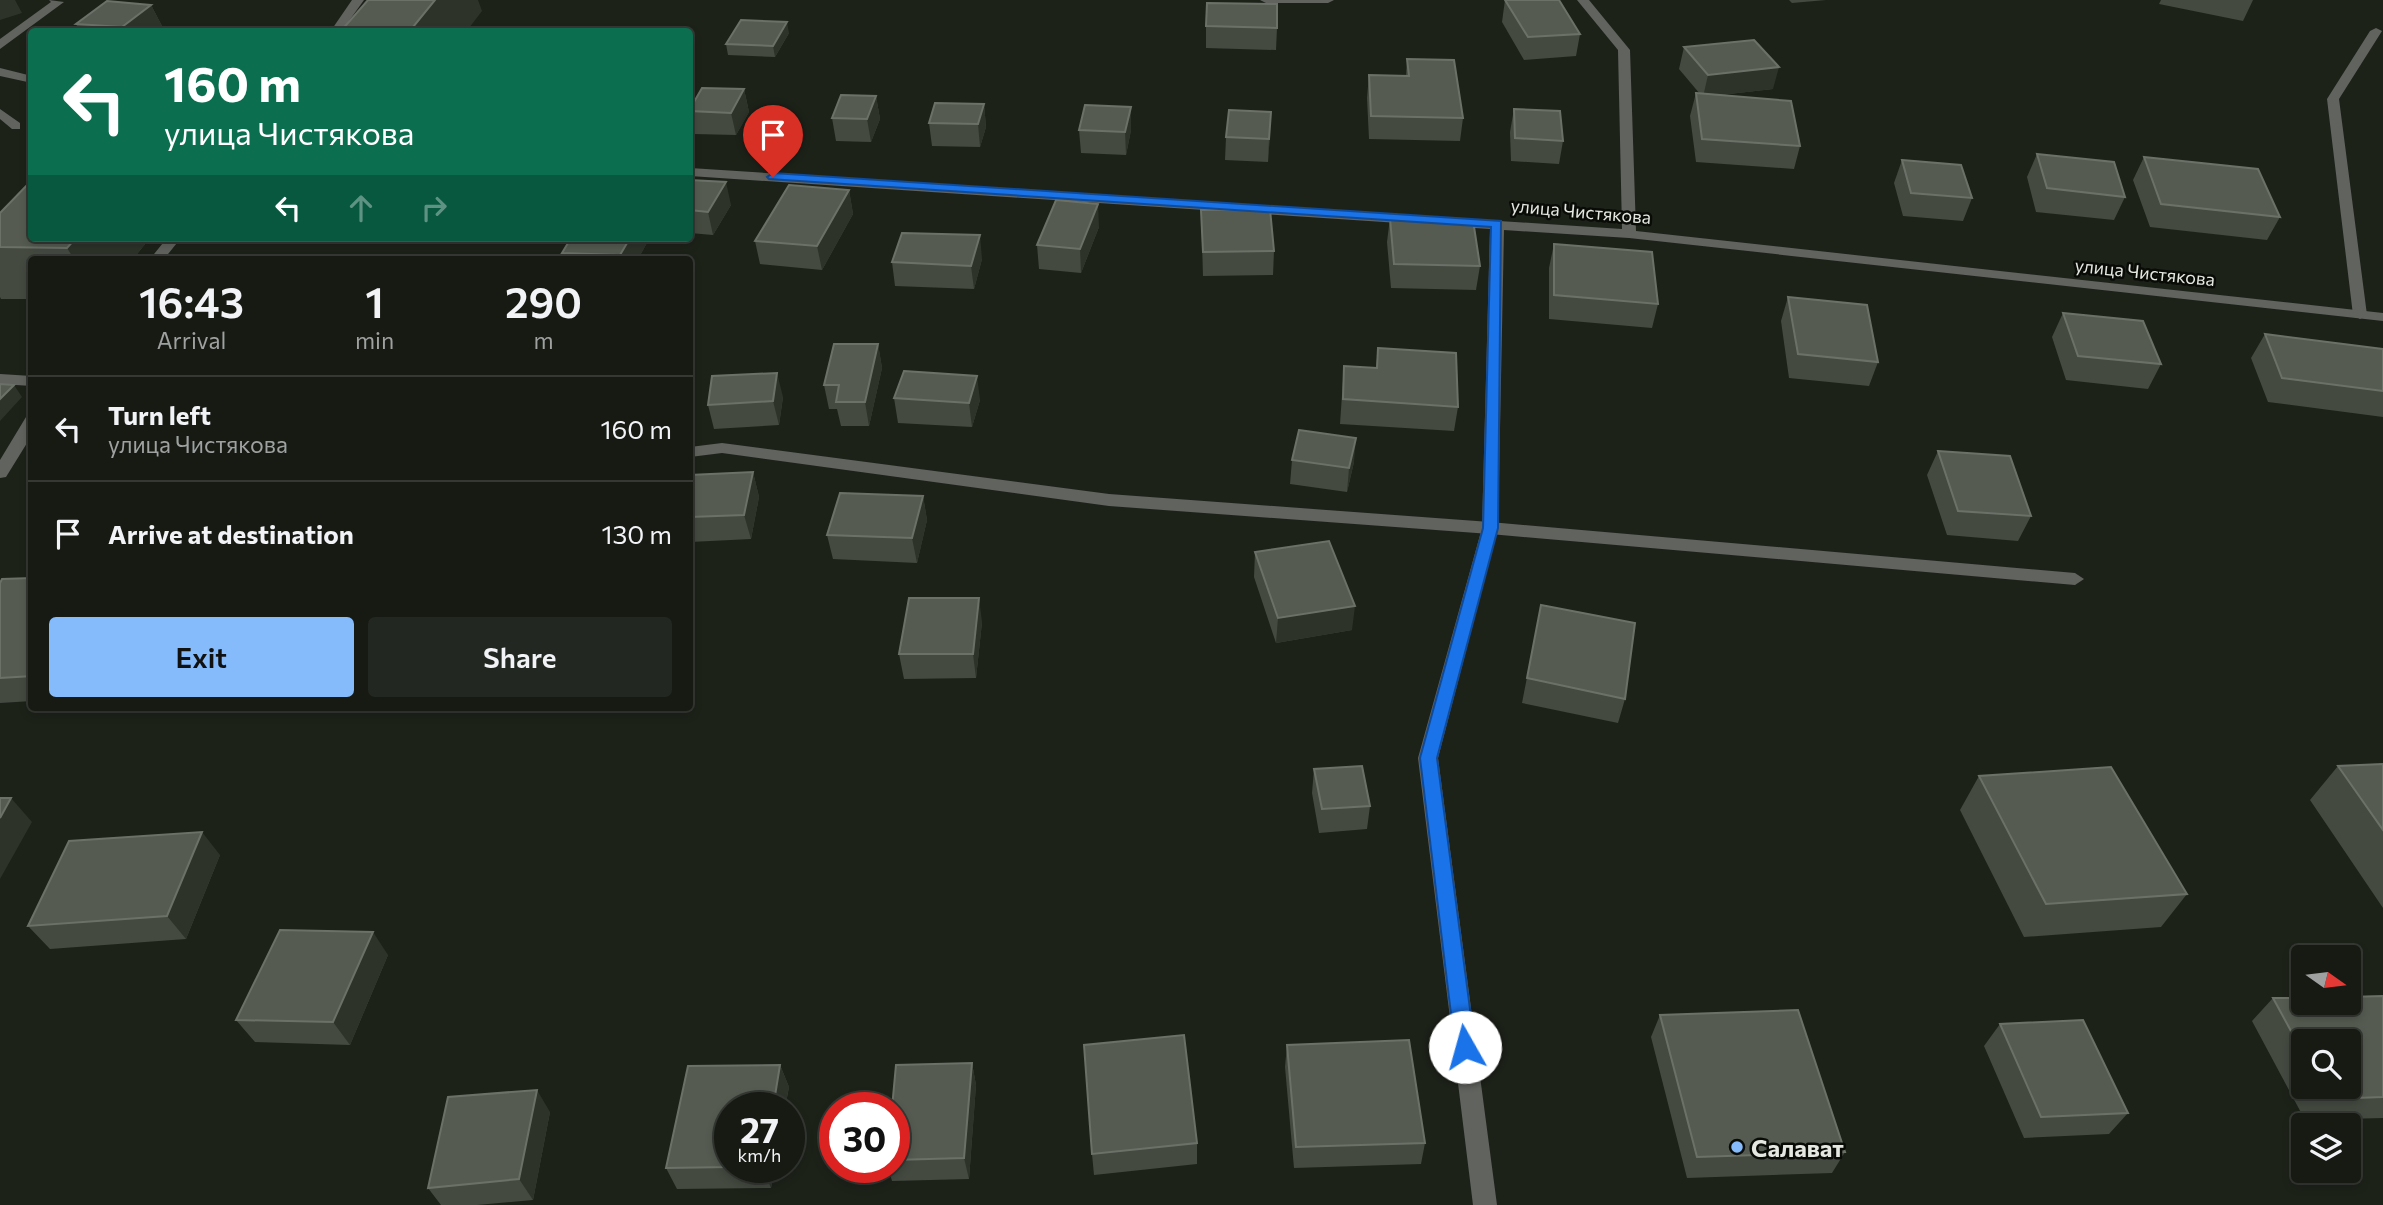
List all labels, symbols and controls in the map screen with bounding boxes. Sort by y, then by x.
text: 160 m [164,52,301,112]
icon: left [49,56,140,147]
pin [743,105,803,177]
text: улица Чистякова [164,112,414,152]
icon: arrive [754,116,792,154]
icon: left [269,189,307,227]
icon: ahead [342,189,380,227]
icon: right [415,189,453,227]
street label: улица Чистякова [1510,194,1652,228]
street label: улица Чистякова [2074,254,2216,290]
text: 16:43 [139,275,244,327]
text: 1 [365,275,384,327]
text: 290 [505,275,582,327]
text: Arrival [157,326,226,354]
text: min [355,326,394,354]
text: m [534,326,554,354]
text: Turn left [108,399,211,430]
icon: left [49,410,87,448]
text: 160 m [600,413,672,444]
text: улица Чистякова [108,430,288,458]
icon: arrive [49,515,87,553]
text: Arrive at destination [108,518,354,549]
text: 130 m [601,518,672,549]
button: Exit [49,617,354,697]
button: Share [368,617,672,697]
north arrow [2291,945,2361,1015]
map controls [2291,945,2361,1183]
position arrow [1428,1010,1502,1084]
button: search [2291,1029,2361,1099]
speed limit sign: 30 [819,1092,910,1183]
text: 27 [740,1107,779,1150]
button: layers [2291,1113,2361,1183]
place label: Салават [1751,1133,1844,1162]
marker: Салават [1729,1139,1745,1155]
text: km/h [738,1144,781,1166]

